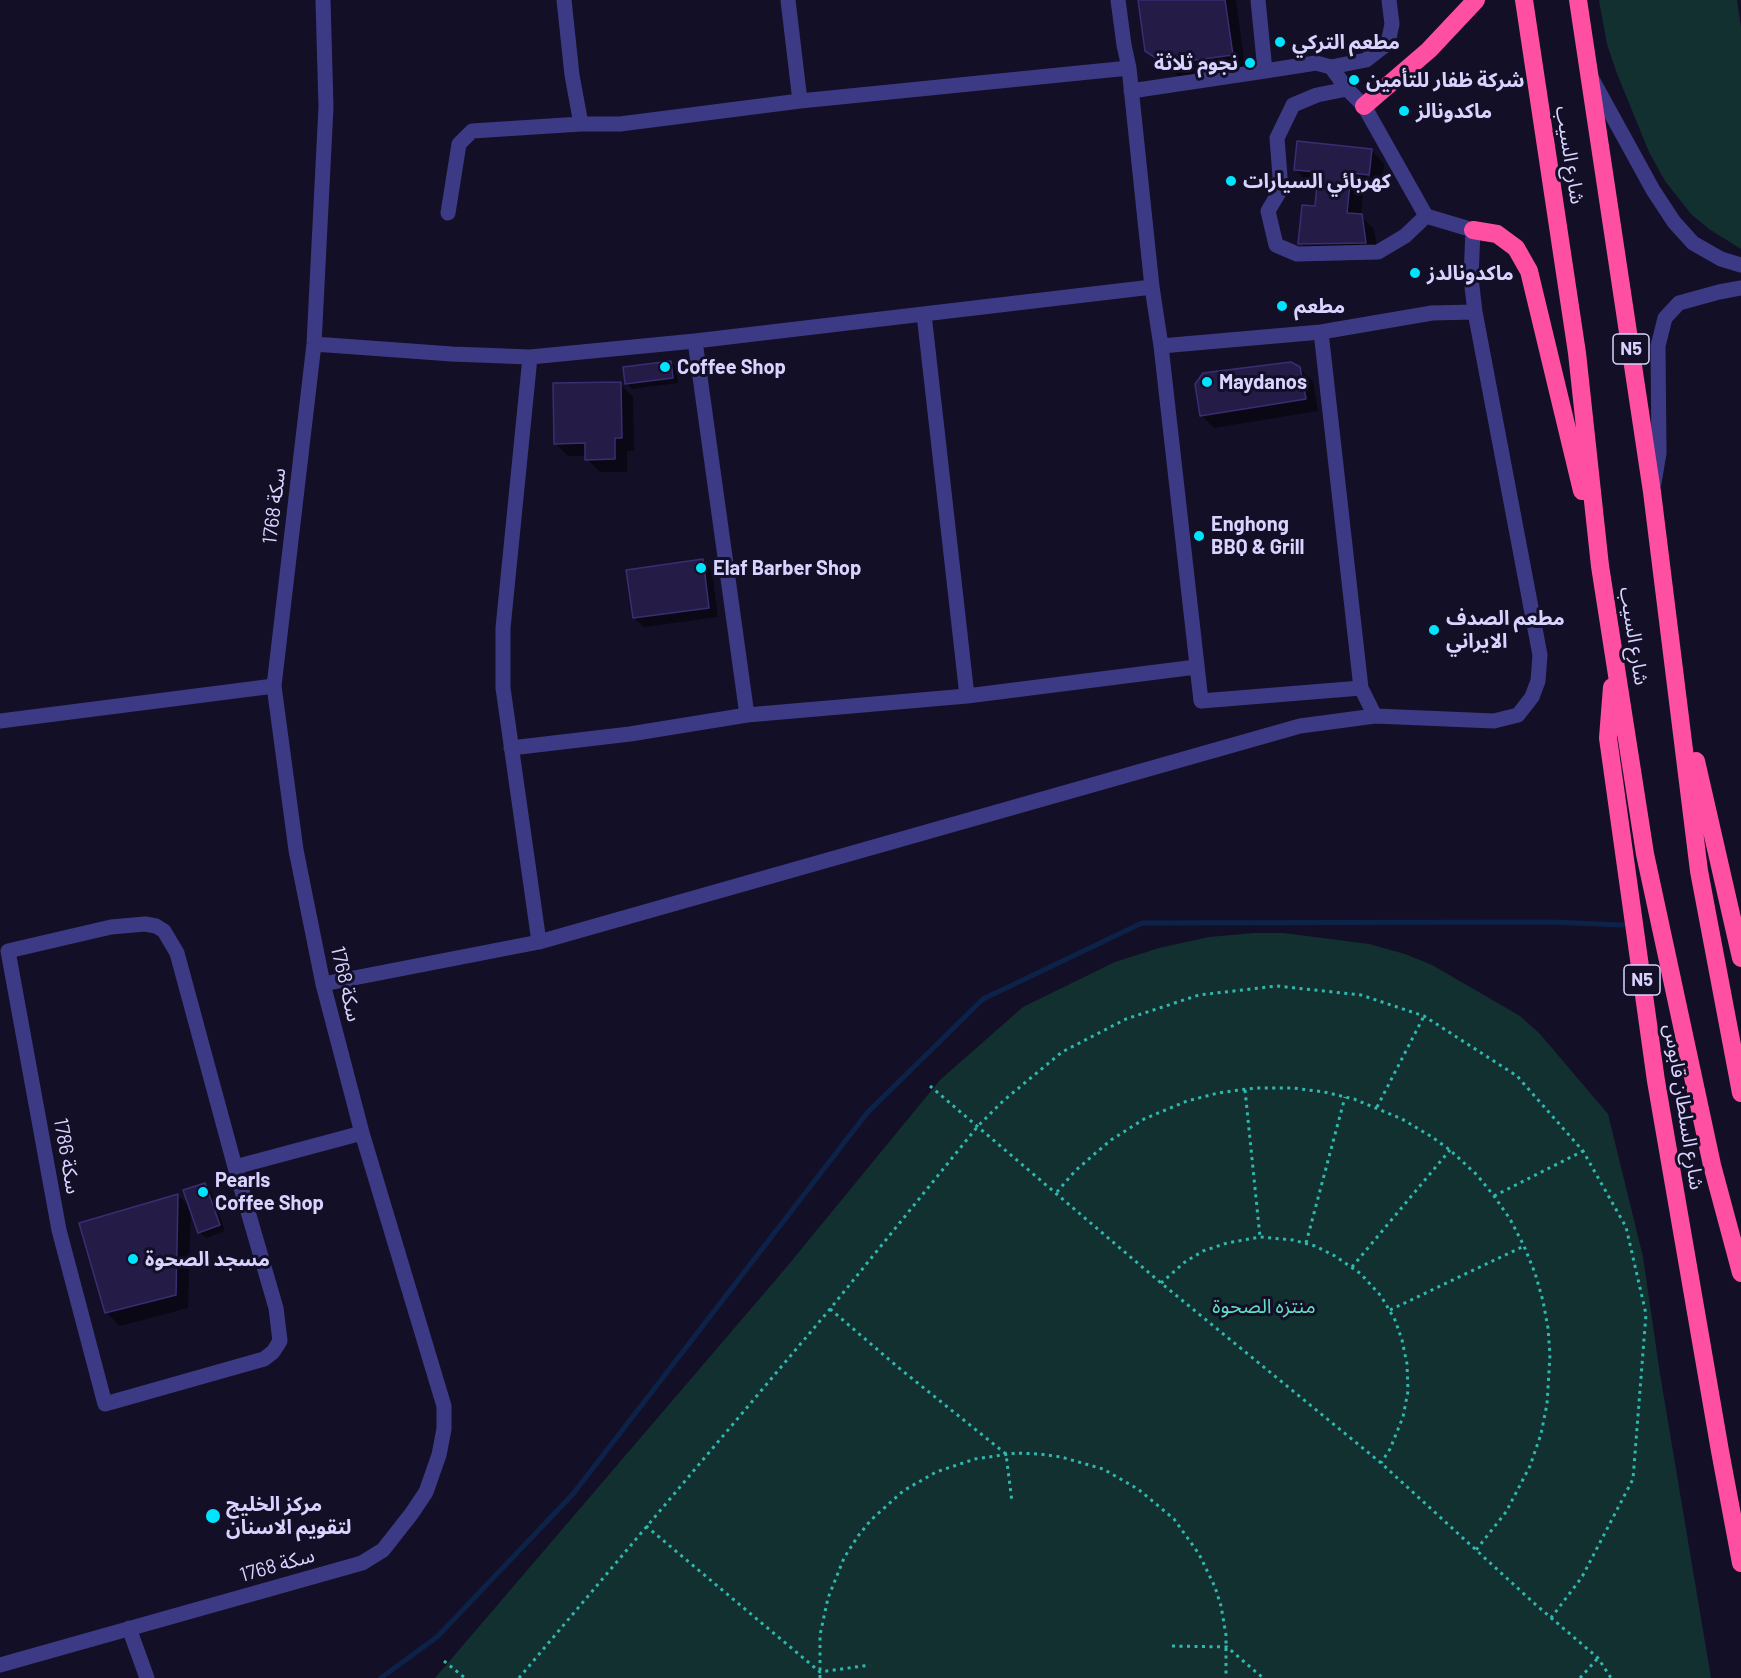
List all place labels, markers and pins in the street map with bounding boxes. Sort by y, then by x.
place label: مطعم التركي [1292,30,1400,54]
marker: مطعم التركي [1273,35,1287,49]
place label: نجوم ثلاثة [1154,51,1238,75]
marker: نجوم ثلاثة [1243,56,1257,70]
place label: شركة ظفار للتأمين [1366,68,1524,92]
marker: شركة ظفار للتأمين [1347,73,1361,87]
place label: ماكدونالز [1416,99,1492,123]
marker: ماكدونالز [1397,104,1411,118]
place label: كهربائي السيارات [1243,169,1391,193]
marker: كهربائي السيارات [1224,174,1238,188]
place label: ماكدونالدز [1427,261,1514,285]
marker: ماكدونالدز [1408,266,1422,280]
place label: مطعم [1294,294,1345,318]
marker: مطعم [1275,299,1289,313]
place label: Coffee Shop [677,355,786,379]
marker: Coffee Shop [658,360,672,374]
place label: Maydanos [1219,370,1307,394]
marker: Maydanos [1200,375,1214,389]
place label: Enghong BBQ & Grill [1211,512,1304,559]
marker: Enghong BBQ & Grill [1192,529,1206,543]
place label: Elaf Barber Shop [713,556,861,580]
marker: Elaf Barber Shop [694,561,708,575]
place label: مطعم الصدف الايراني [1446,606,1565,653]
marker: مطعم الصدف الايراني [1427,623,1441,637]
place label: Pearls Coffee Shop [215,1168,324,1215]
marker: Pearls Coffee Shop [196,1185,210,1199]
place label: مسجد الصحوة [145,1247,270,1271]
marker: مسجد الصحوة [126,1252,140,1266]
place label: مركز الخليج لتقويم الاسنان [226,1492,352,1539]
marker: مركز الخليج لتقويم الاسنان [204,1507,222,1525]

